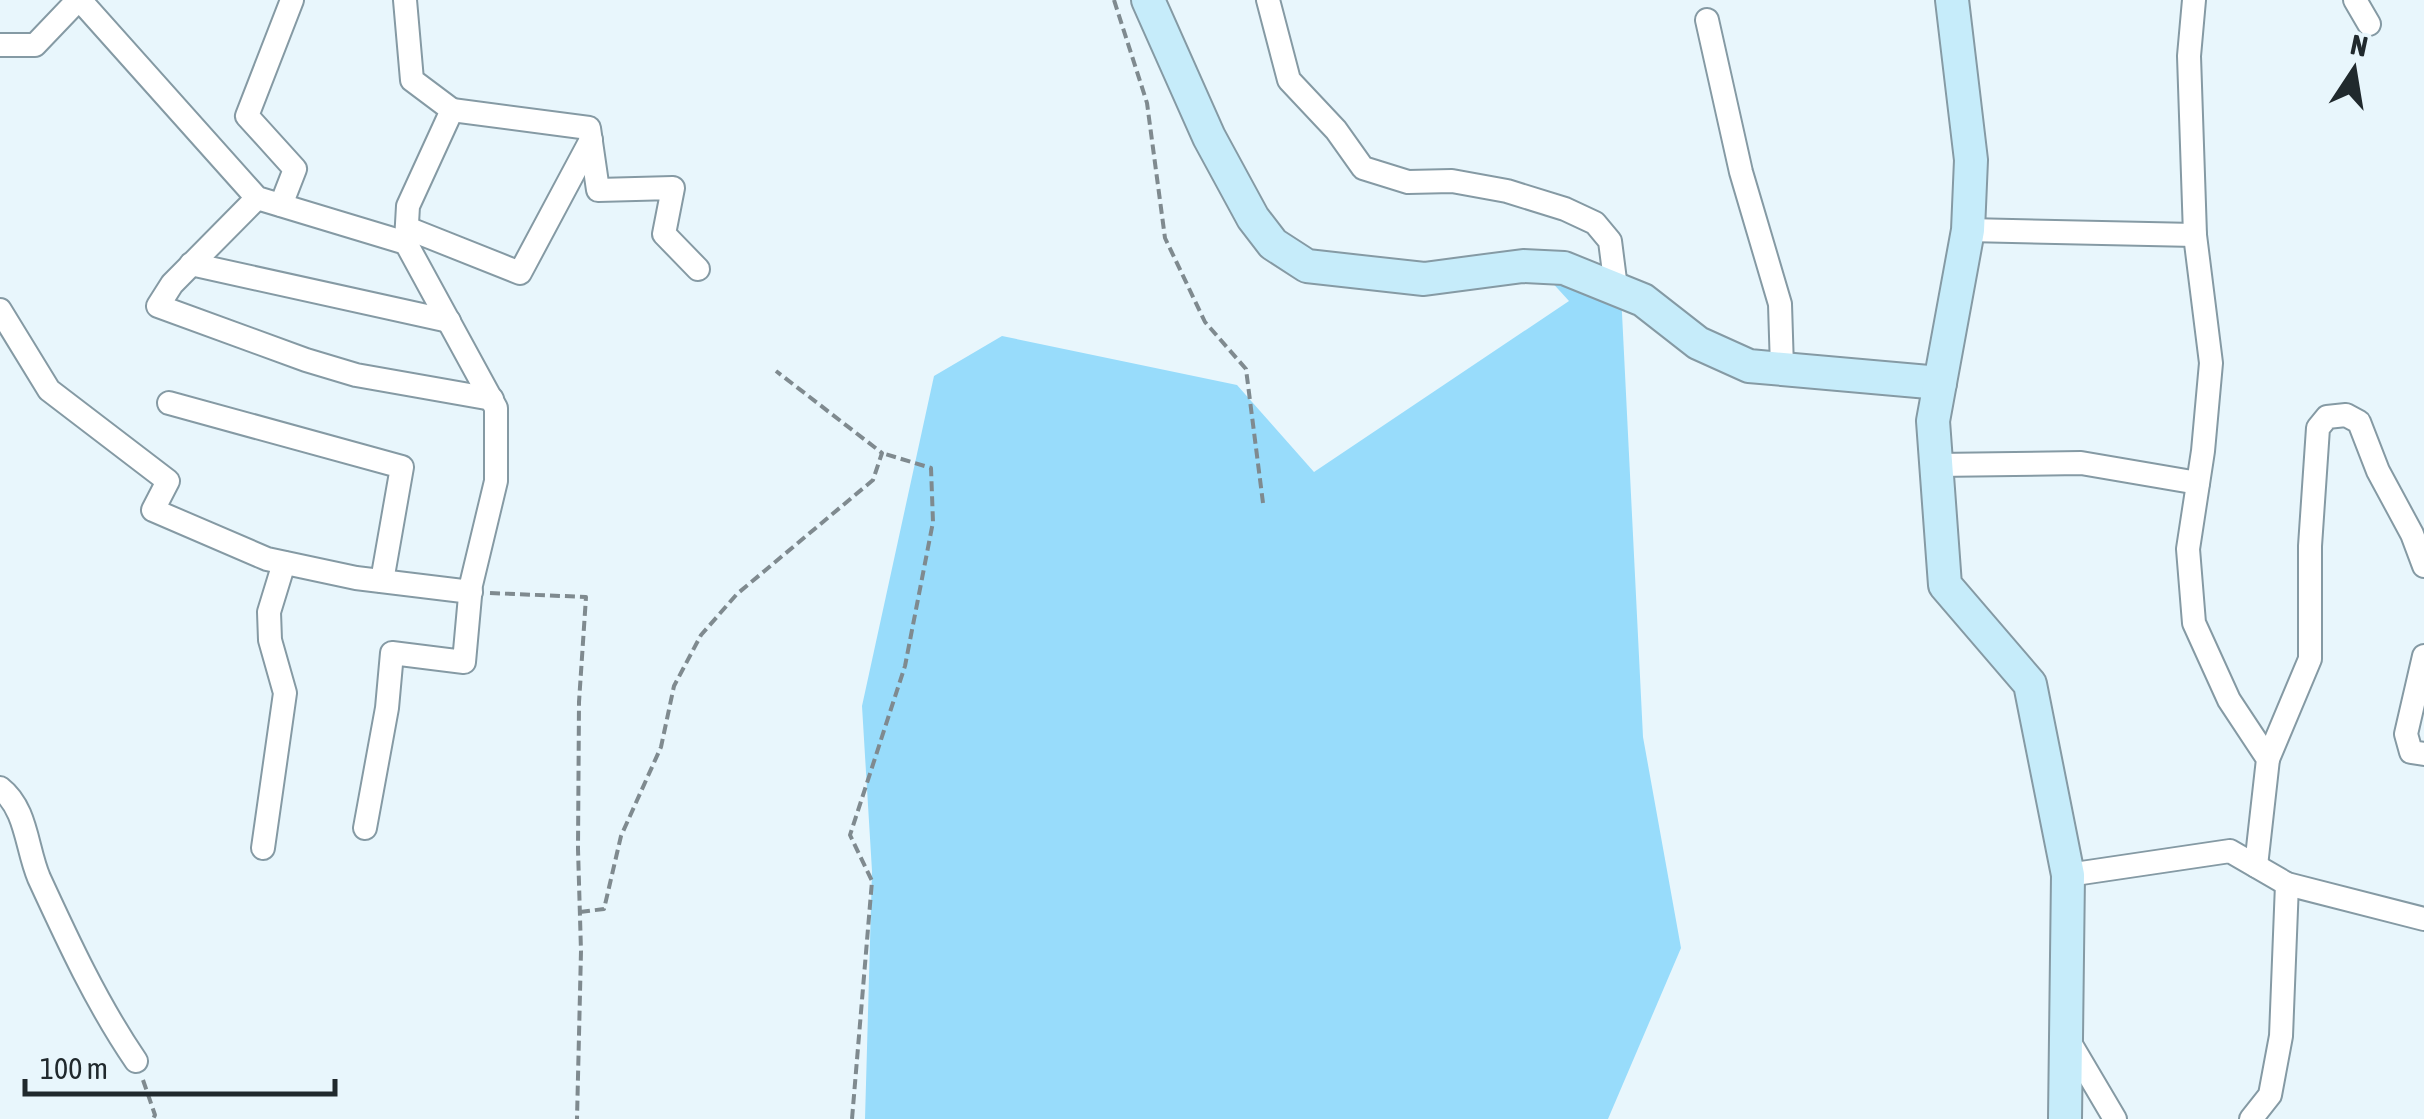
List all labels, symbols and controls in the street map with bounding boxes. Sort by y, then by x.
north arrow [2304,20,2404,120]
text: N [2348,28,2371,63]
scale bar [25,1034,335,1096]
text: 100 m [40,1051,108,1085]

